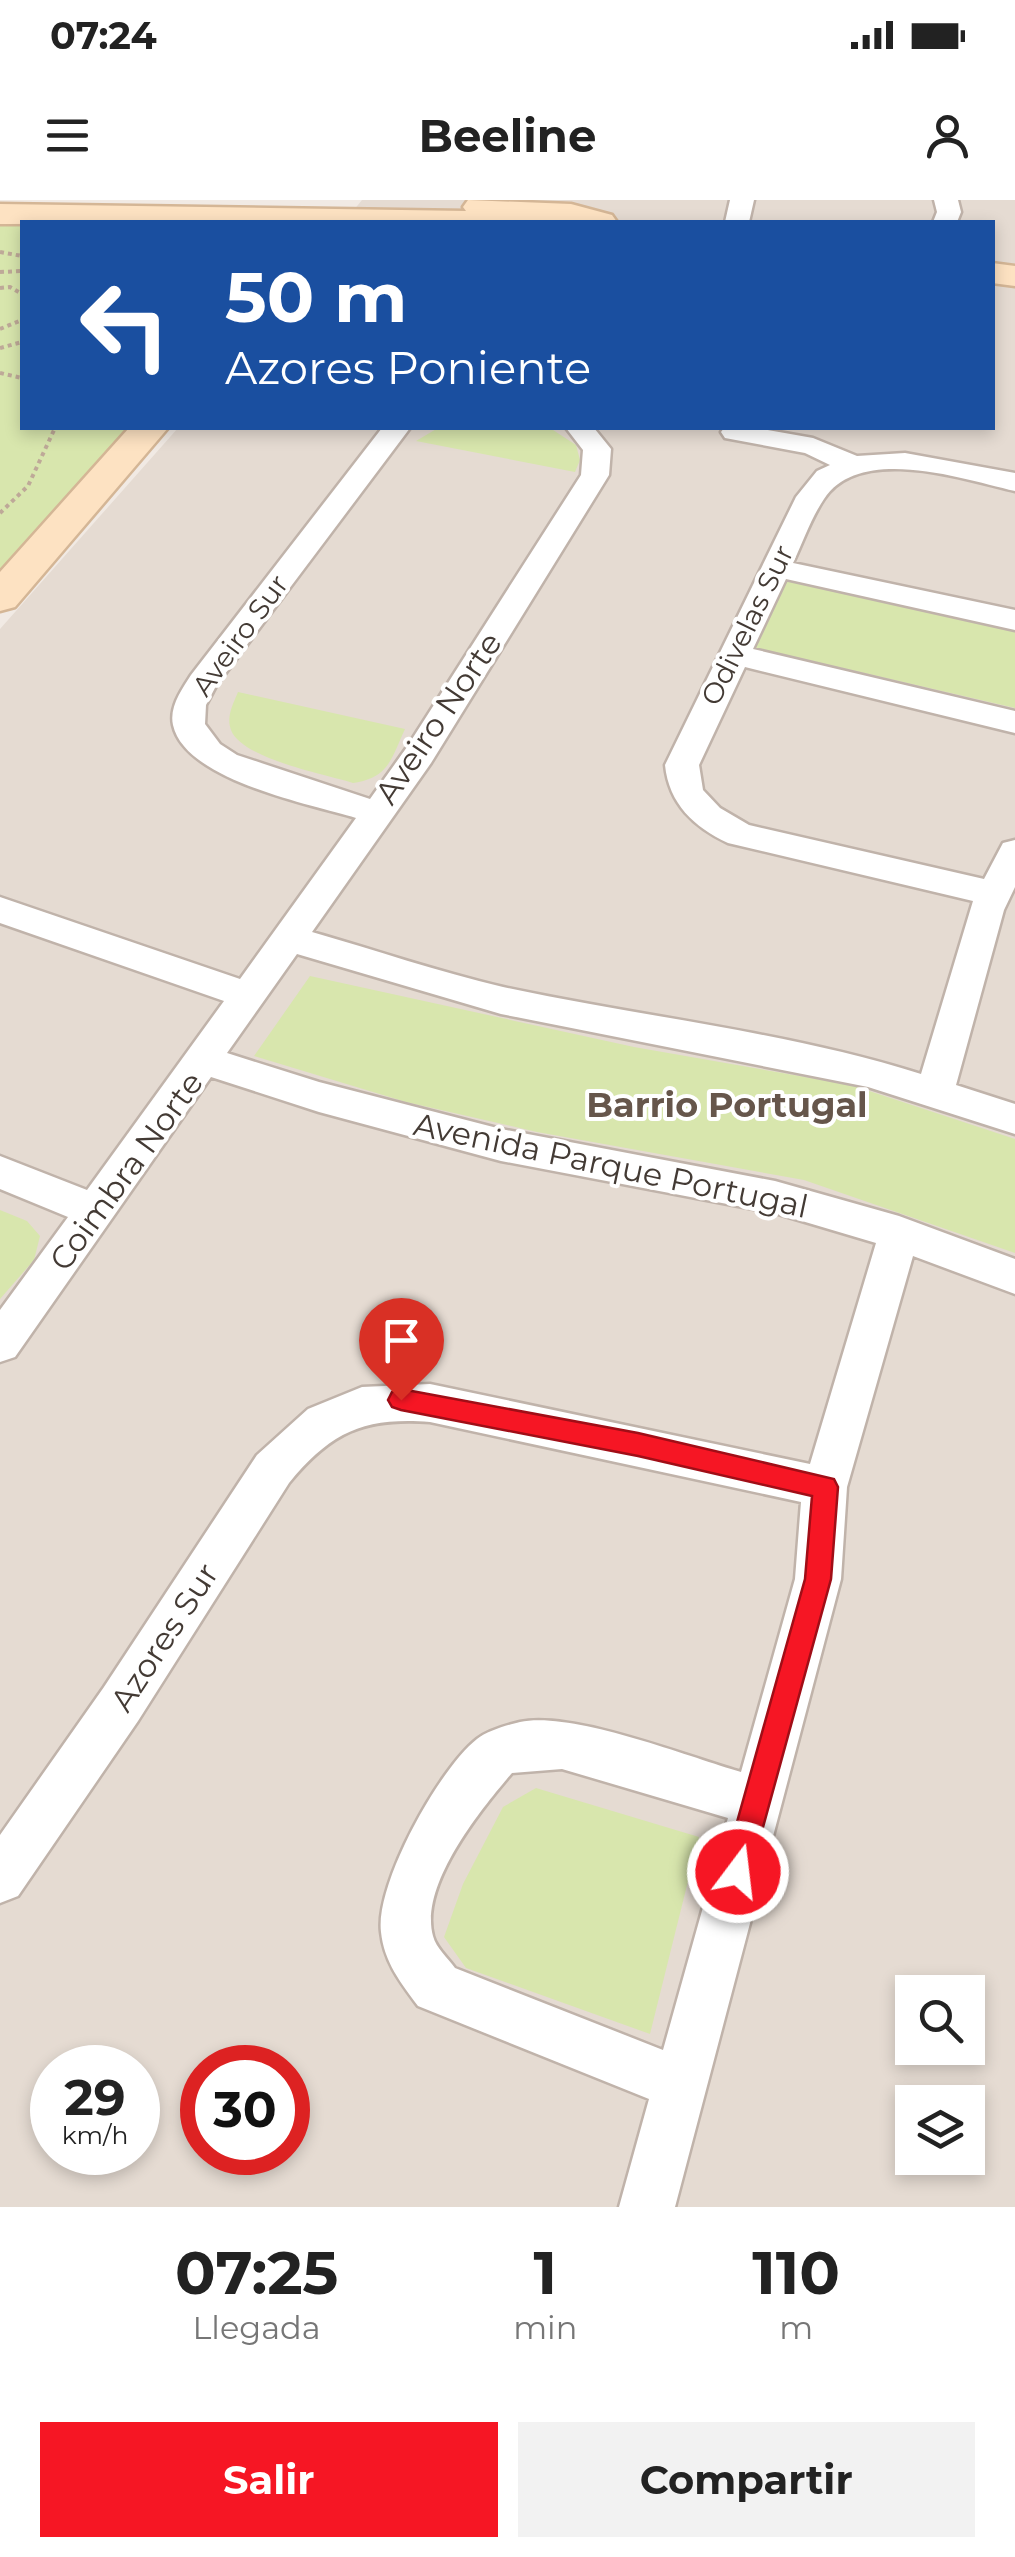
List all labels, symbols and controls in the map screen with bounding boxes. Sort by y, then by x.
text: 07:24 [50,12,157,59]
icon: menu [40,108,95,163]
text: Beeline [419,108,596,163]
icon: person [920,108,975,163]
text: 50 m [225,254,407,340]
icon: left [60,260,190,390]
text: Azores Poniente [225,340,591,395]
street label: Odivelas Sur [694,539,800,711]
street label: Aveiro Sur [185,568,295,702]
street label: Aveiro Norte [366,625,510,811]
street label: Coimbra Norte [41,1064,211,1278]
district label: Barrio Portugal [586,1083,868,1126]
street label: Avenida Parque Portugal [410,1104,812,1226]
pin [359,1298,444,1401]
icon: arrive [374,1313,429,1368]
street label: Azores Sur [102,1556,226,1718]
position arrow [686,1820,790,1924]
map controls [895,1975,985,2175]
button: search [895,1975,985,2065]
speed limit sign: 30 [180,2045,310,2175]
text: 29 [64,2067,126,2128]
button: layers [895,2085,985,2175]
text: km/h [62,2120,128,2150]
text: 07:25 [175,2236,338,2309]
text: 1 [533,2236,557,2309]
text: 110 [752,2236,840,2309]
text: Llegada [192,2308,321,2347]
text: min [513,2308,577,2347]
text: m [779,2308,813,2347]
button: Salir [40,2422,498,2537]
button: Compartir [518,2422,975,2537]

